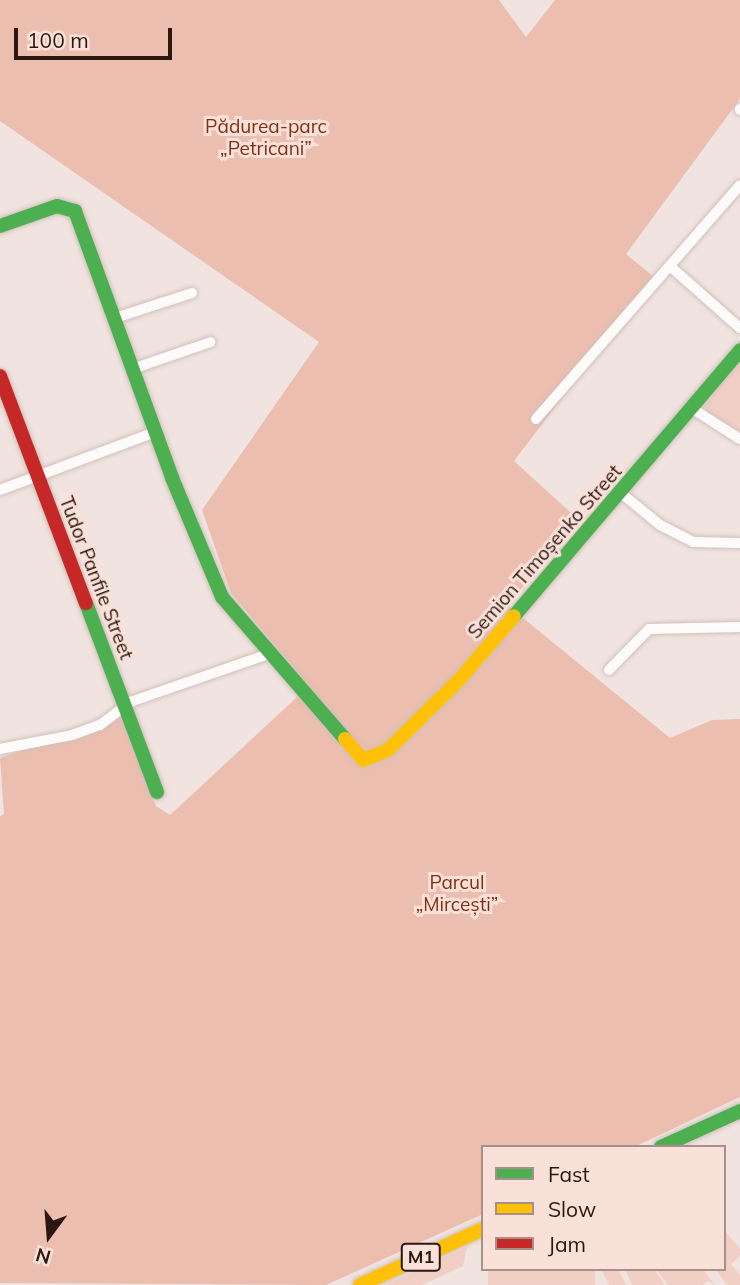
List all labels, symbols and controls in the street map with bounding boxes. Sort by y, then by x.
scale bar [18,14,175,58]
text: 100 m [27,27,89,53]
park label: Pădurea-parc „Petricani” [205,116,327,160]
street label: Semion Timoșenko Street [463,461,627,643]
street label: Tudor Panfile Street [54,493,138,663]
park label: Parcul „Mircești” [416,872,498,916]
legend [481,1145,726,1271]
text: Fast [548,1161,590,1187]
text: Slow [548,1196,596,1222]
north arrow [14,1201,84,1271]
text: Jam [548,1231,586,1257]
road number: M1 [400,1242,442,1272]
text: N [33,1243,53,1270]

